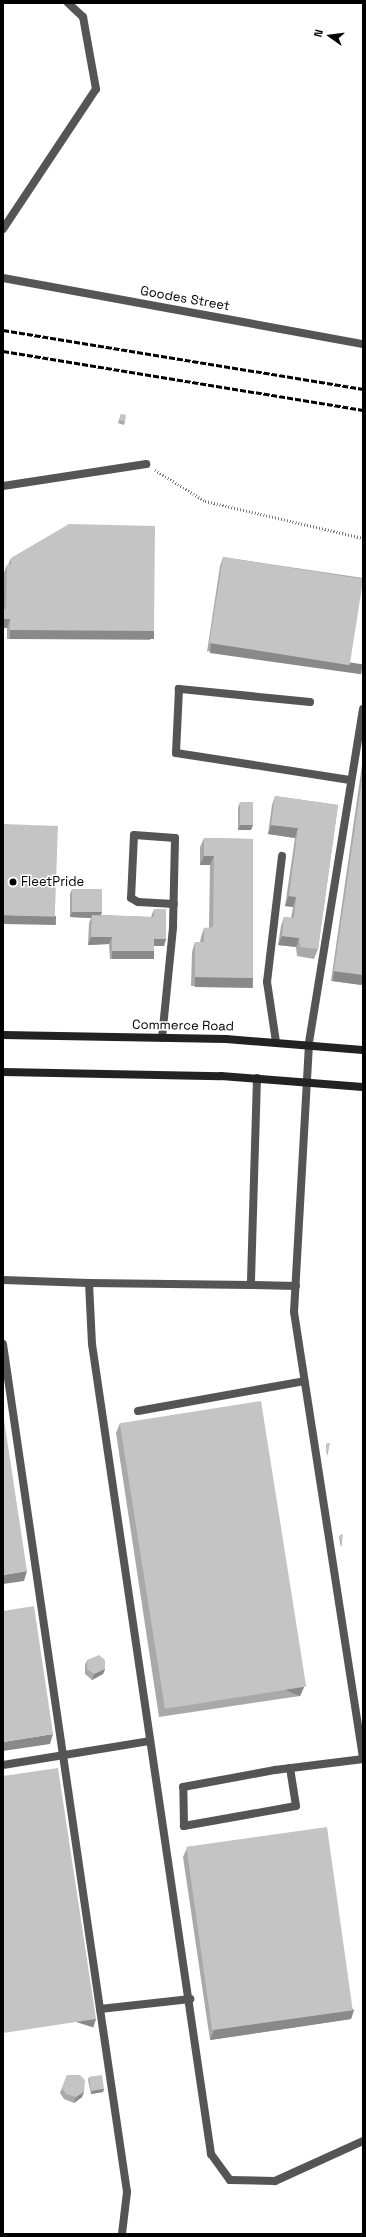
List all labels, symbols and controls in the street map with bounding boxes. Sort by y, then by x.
north arrow [310,16,350,56]
text: N [311,28,326,38]
street label: Goodes Street [139,283,231,315]
place label: FleetPride [21,874,84,890]
marker: FleetPride [8,877,18,887]
street label: Commerce Road [132,1017,234,1035]

